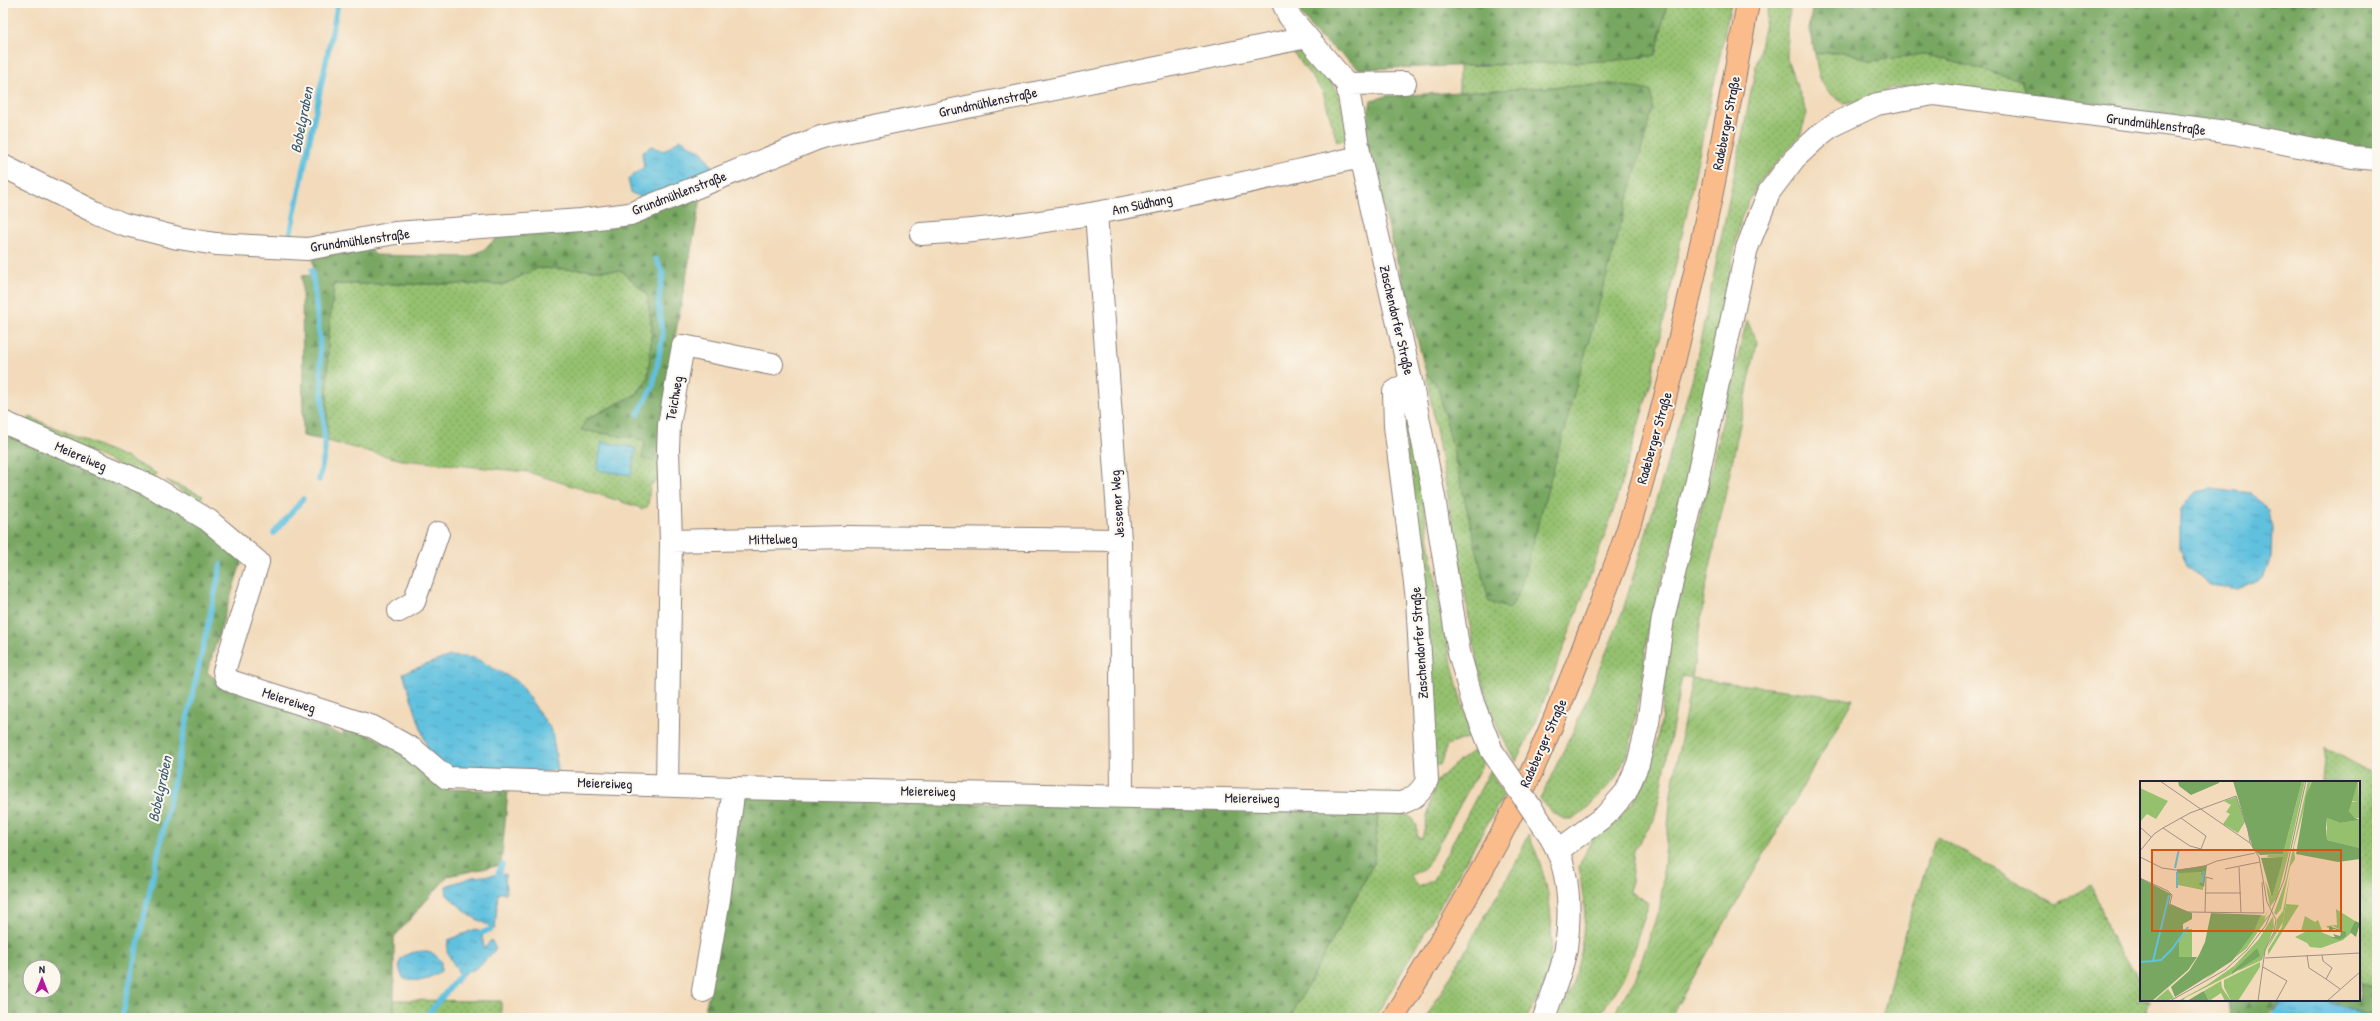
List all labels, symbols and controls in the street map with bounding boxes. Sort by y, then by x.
street label: Radeberger Straße [1707,74,1745,172]
street label: Grundmühlenstraße [937,82,1039,122]
water label: Bobelgraben [285,84,318,155]
street label: Grundmühlenstraße [2105,108,2207,140]
street label: Grundmühlenstraße [629,166,730,220]
street label: Am Südhang [1110,188,1174,220]
street label: Grundmühlenstraße [309,223,411,257]
street label: Zaschendorfer Straße [1375,263,1419,377]
street label: Teichweg [660,374,688,422]
street label: Radeberger Straße [1631,389,1677,486]
street label: Meiereiweg [52,436,110,476]
street label: Jessener Weg [1105,469,1129,539]
street label: Mittelweg [748,529,798,549]
street label: Zaschendorfer Straße [1405,586,1433,700]
street label: Meiereiweg [260,682,318,718]
street label: Radeberger Straße [1515,695,1572,791]
water label: Bobelgraben [142,753,177,824]
street label: Meiereiweg [577,772,633,794]
street label: Meiereiweg [900,781,956,801]
inset map [2140,781,2360,1001]
street label: Meiereiweg [1224,788,1280,808]
north arrow [22,959,62,999]
text: N [39,962,45,976]

